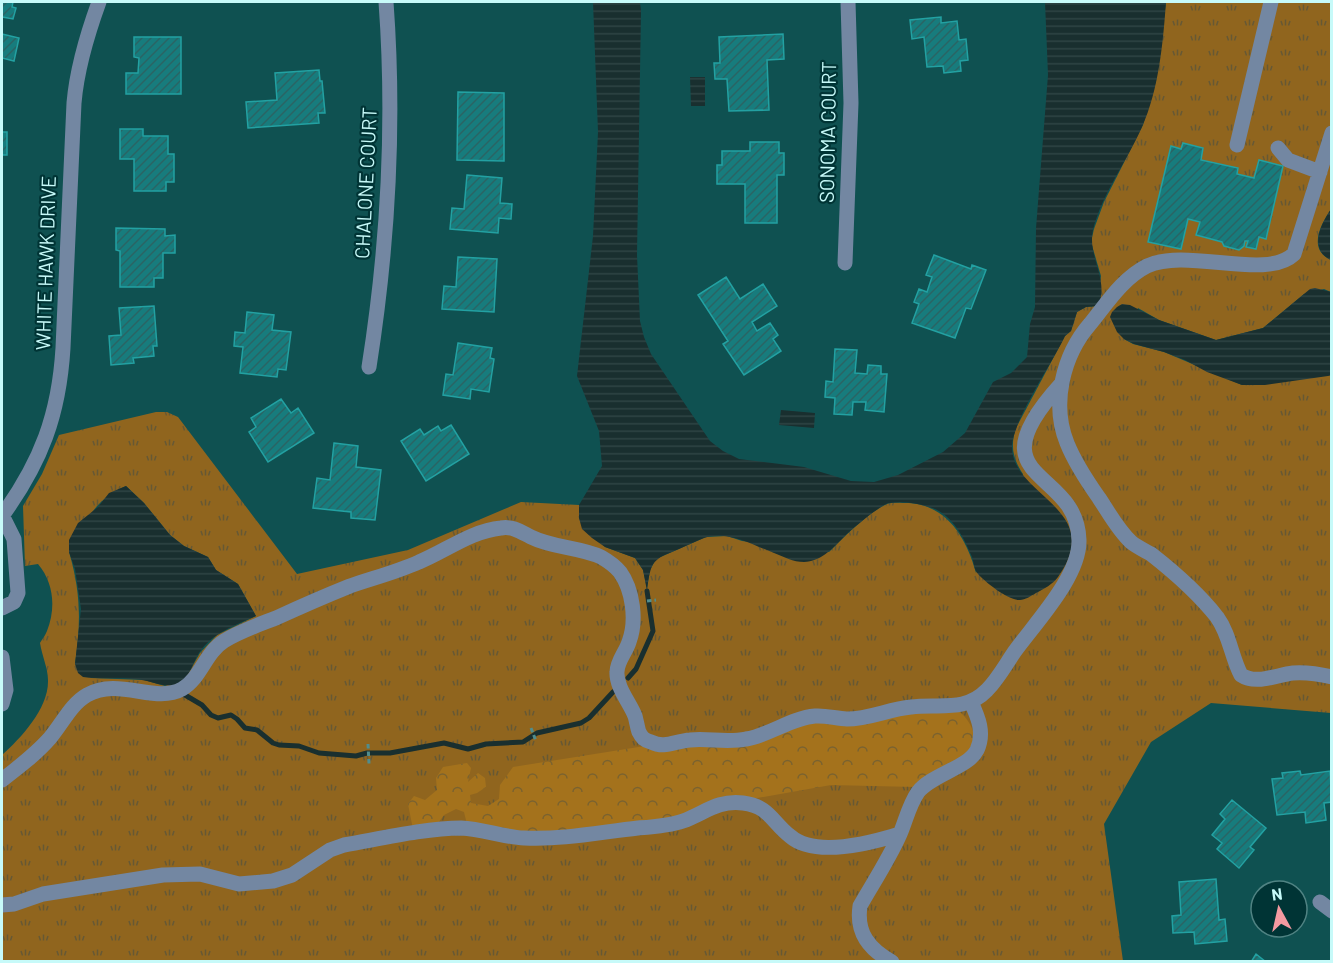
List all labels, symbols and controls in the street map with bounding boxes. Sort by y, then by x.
street label: SONOMA COURT [814,61,840,203]
street label: CHALONE COURT [349,107,381,259]
street label: WHITE HAWK DRIVE [30,175,60,351]
north arrow [1249,879,1309,939]
text: N [1270,884,1283,904]

